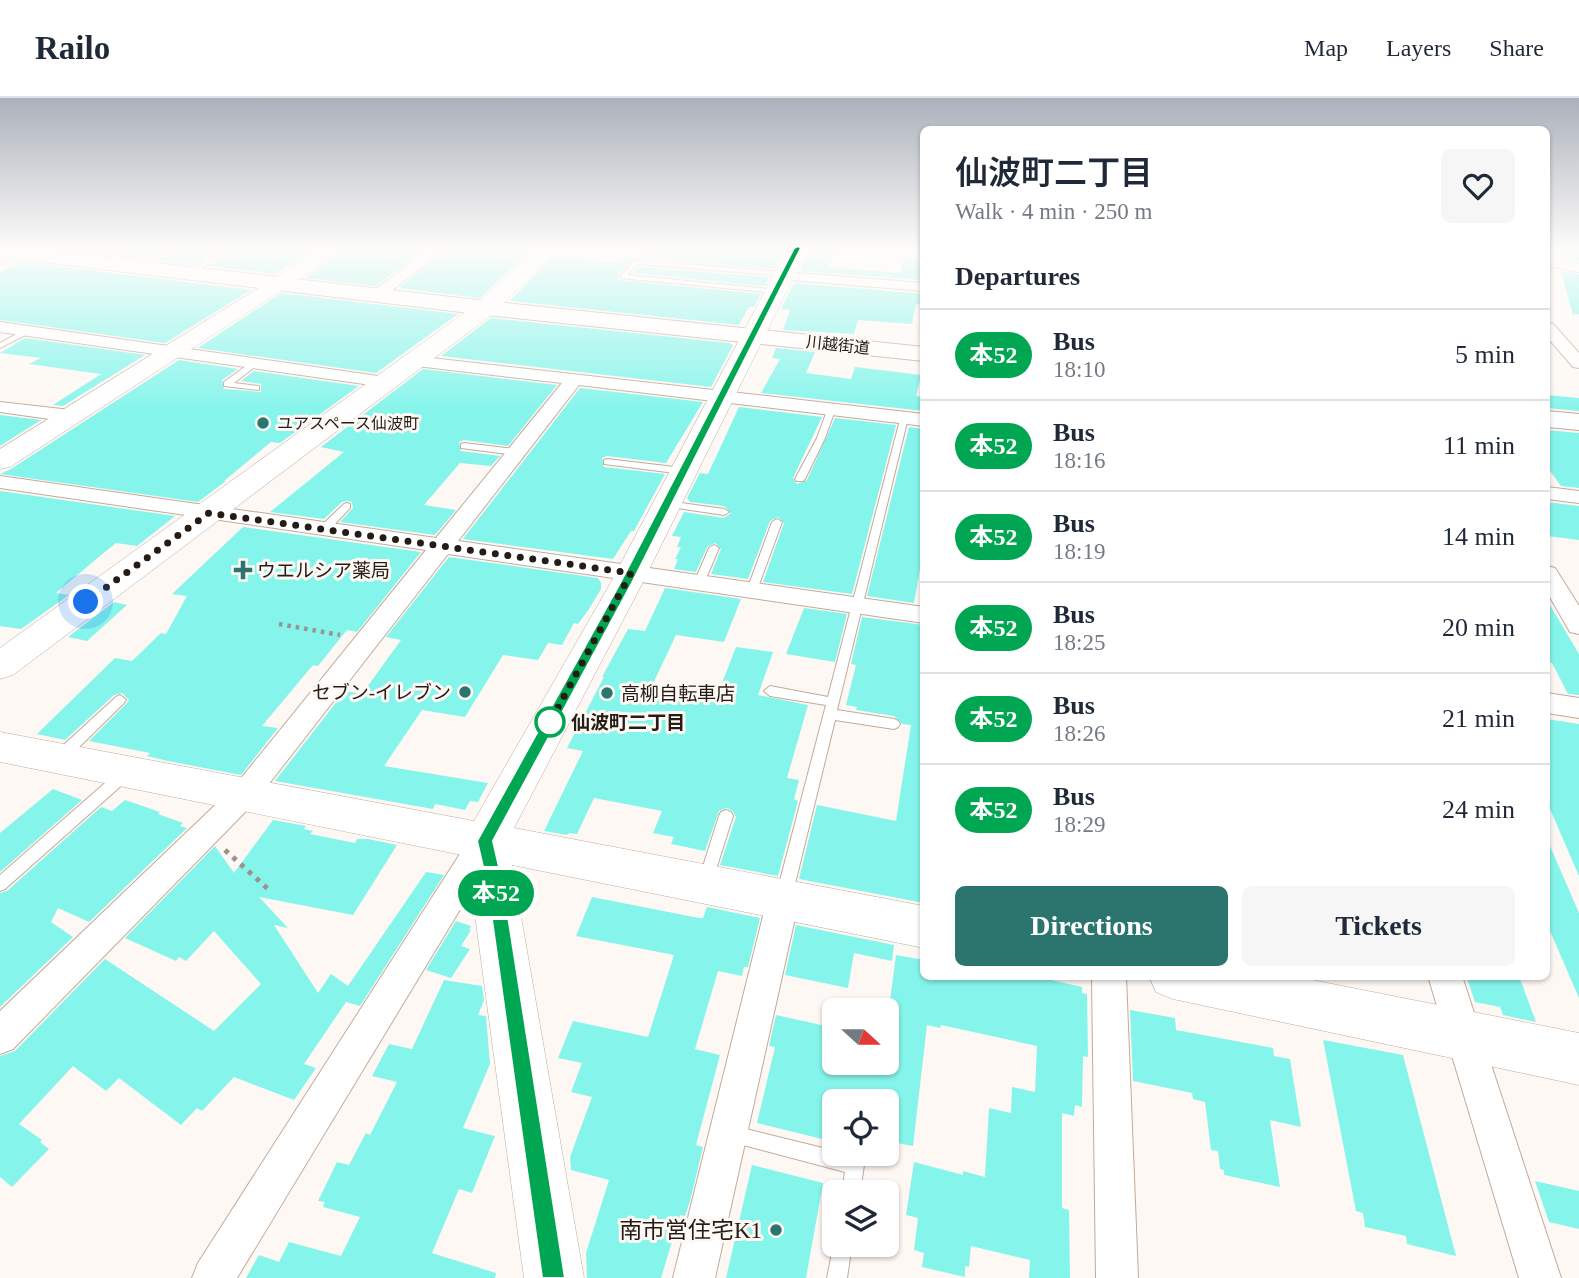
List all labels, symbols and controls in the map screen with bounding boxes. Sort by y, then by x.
text: Railo [35,30,110,66]
text: Map [1304,35,1348,61]
text: Layers [1386,35,1451,61]
text: Share [1489,35,1544,61]
button: heart [1441,149,1515,223]
text: 仙波町二丁目 [955,155,1153,191]
text: Walk · 4 min · 250 m [955,199,1152,224]
text: Departures [955,262,1080,291]
text: Bus [1053,327,1095,356]
street label: 川越街道 [805,333,871,357]
text: 5 min [1455,340,1515,369]
text: 本52 [970,342,1018,368]
text: 18:10 [1053,357,1105,382]
marker: ユアスペース仙波町 [255,415,271,431]
place label: ユアスペース仙波町 [277,415,419,432]
text: Bus [1053,418,1095,447]
text: 11 min [1443,431,1515,460]
text: 本52 [970,433,1018,459]
text: 18:16 [1053,448,1105,473]
text: Bus [1053,509,1095,538]
text: 14 min [1442,522,1515,551]
text: 本52 [970,524,1018,550]
text: 18:19 [1053,539,1105,564]
place label: ウエルシア薬局 [257,560,390,581]
marker: ウエルシア薬局 [235,562,251,578]
your location [68,584,103,619]
text: Bus [1053,600,1095,629]
text: 20 min [1442,613,1515,642]
text: 本52 [970,615,1018,641]
text: 18:25 [1053,630,1105,655]
place label: セブン-イレブン [312,682,451,703]
place label: 高柳自転車店 [621,683,735,704]
marker: セブン-イレブン [457,684,473,700]
marker: 高柳自転車店 [599,685,615,701]
text: Bus [1053,691,1095,720]
text: 21 min [1442,704,1515,733]
text: 本52 [970,706,1018,732]
marker: 仙波町二丁目 [535,707,565,737]
place label: 仙波町二丁目 [571,712,685,733]
text: 18:26 [1053,721,1105,746]
text: Bus [1053,782,1095,811]
text: 24 min [1442,795,1515,824]
text: 本52 [970,797,1018,823]
text: 18:29 [1053,812,1105,837]
line badge: 本52 [456,870,536,916]
text: 本52 [472,880,520,906]
button: Directions [955,886,1228,966]
button: Tickets [1242,886,1515,966]
north arrow [822,998,900,1074]
map controls [822,998,899,1257]
button: locate [822,1089,899,1166]
button: layers [822,1180,899,1257]
place label: 南市営住宅K1 [619,1218,762,1243]
marker: 南市営住宅K1 [768,1222,784,1238]

